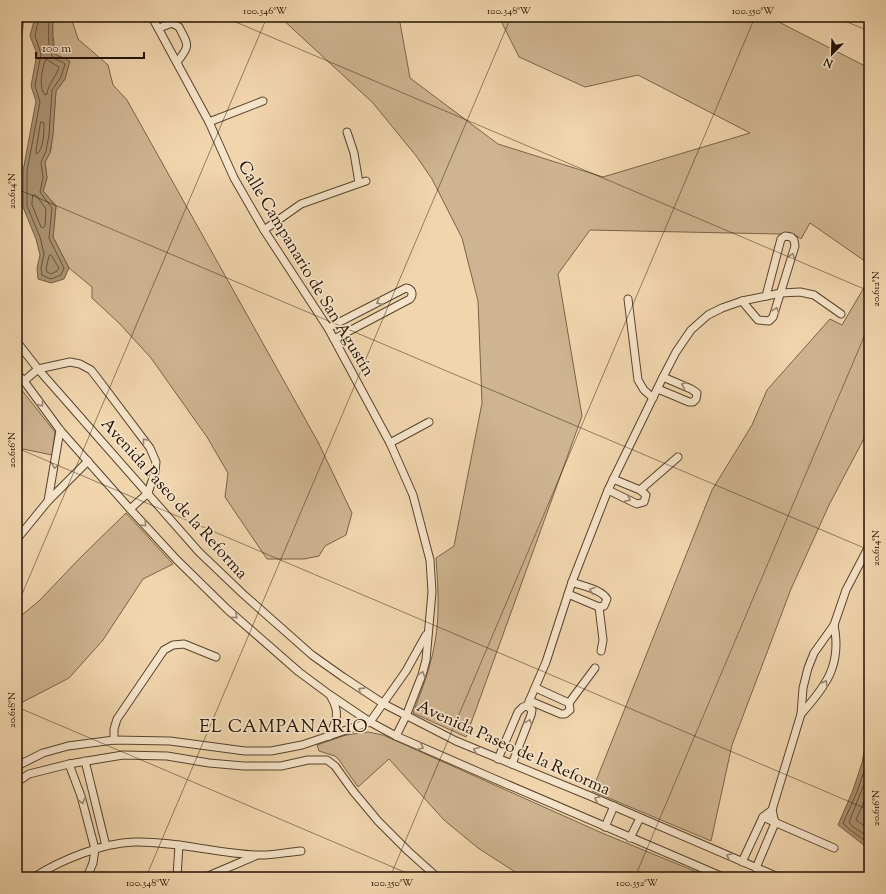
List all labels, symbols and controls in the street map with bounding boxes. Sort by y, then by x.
text: 100.346°W [243,4,287,19]
text: 100.348°W [487,4,531,19]
text: 100.350°W [732,4,774,19]
scale bar [36,34,144,60]
north arrow [812,34,852,74]
text: 100 m [42,40,71,58]
text: N [821,53,837,72]
street label: Calle Campanario de San Agustín [231,157,379,381]
text: 20.614°N [5,173,20,209]
one-way arrow [787,252,796,259]
text: 20.612°N [869,271,884,307]
one-way arrow [375,297,383,305]
one-way arrow [771,307,779,314]
one-way arrow [680,382,687,390]
one-way arrow [36,400,44,407]
street label: Avenida Paseo de la Reforma [94,413,253,585]
text: 20.616°N [5,432,20,468]
one-way arrow [142,438,149,445]
one-way arrow [51,462,59,469]
one-way arrow [623,494,631,502]
one-way arrow [139,519,146,527]
text: 20.614°N [869,530,884,566]
one-way arrow [589,586,596,594]
one-way arrow [231,612,238,619]
one-way arrow [417,671,426,678]
one-way arrow [821,680,828,687]
one-way arrow [359,687,366,694]
text: 20.618°N [5,692,20,728]
street label: Avenida Paseo de la Reforma [413,695,614,802]
district label: EL CAMPANARIO [199,715,369,741]
one-way arrow [524,718,532,725]
one-way arrow [417,742,424,750]
one-way arrow [473,746,480,754]
text: 20.616°N [869,790,884,826]
one-way arrow [593,796,601,804]
one-way arrow [78,798,86,804]
one-way arrow [726,853,733,861]
text: 100.348°W [126,876,170,891]
text: 100.350°W [371,876,413,891]
text: 100.352°W [616,876,658,891]

